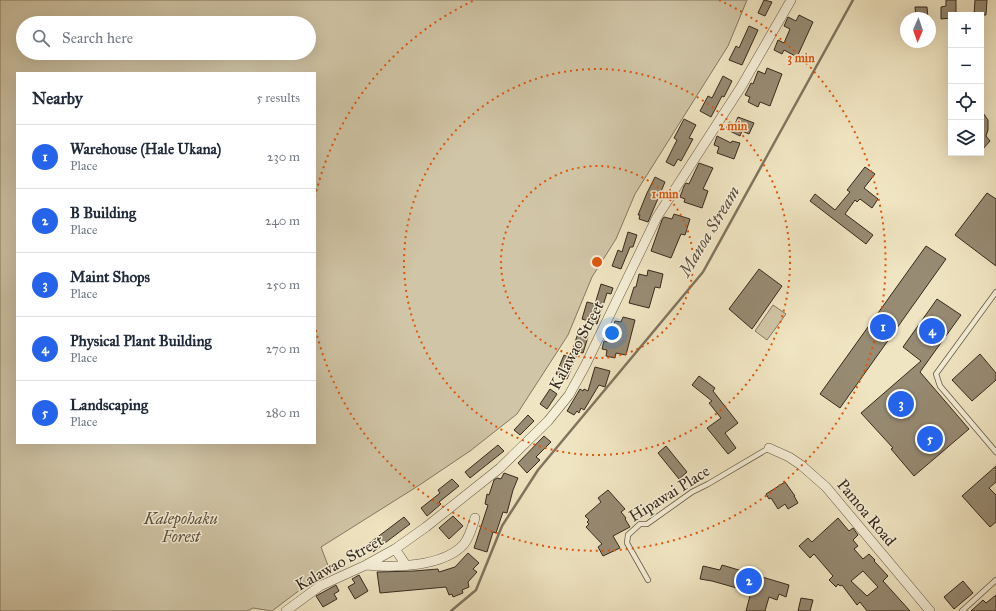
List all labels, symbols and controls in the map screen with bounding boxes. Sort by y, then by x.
north arrow [900,12,936,48]
map controls [948,12,984,156]
button: + [948,12,984,48]
search box [16,16,316,60]
icon: search [30,27,52,49]
text: Search here [62,29,133,47]
button: − [948,48,984,84]
text: 3 min [787,51,815,66]
button: locate [948,84,984,120]
text: Nearby [32,88,83,109]
text: 5 results [256,90,300,106]
text: 2 min [719,119,748,133]
button: layers [948,120,984,156]
text: Warehouse (Hale Ukana) [70,140,221,158]
text: 1 [42,149,48,165]
text: 230 m [267,149,300,165]
text: Place [70,158,97,174]
water label: Manoa Stream [673,182,745,282]
text: 1 min [651,187,679,201]
text: B Building [70,204,136,222]
text: 2 [42,213,48,229]
text: 240 m [265,213,300,229]
text: Place [70,222,97,238]
centre of rings [590,255,604,269]
text: Maint Shops [70,268,150,286]
text: 3 [42,277,48,293]
text: 250 m [266,277,300,293]
text: Place [70,286,97,302]
street label: Kalawao Street [545,297,608,393]
pin: 1 [870,312,896,342]
pin: 4 [919,316,945,346]
your location [602,323,622,343]
text: Physical Plant Building [70,332,212,350]
text: 4 [41,341,49,357]
text: 270 m [266,341,300,357]
text: Place [70,350,97,366]
pin: 3 [888,389,914,419]
text: Landscaping [70,396,148,414]
text: 5 [42,405,48,421]
text: 280 m [265,405,300,421]
text: Place [70,414,97,430]
pin: 5 [917,424,943,454]
street label: Hipawai Place [625,461,713,526]
street label: Pamoa Road [833,475,900,550]
park label: Kalepohaku Forest [143,509,218,546]
street label: Kalawao Street [292,530,387,594]
pin: 2 [736,566,762,596]

